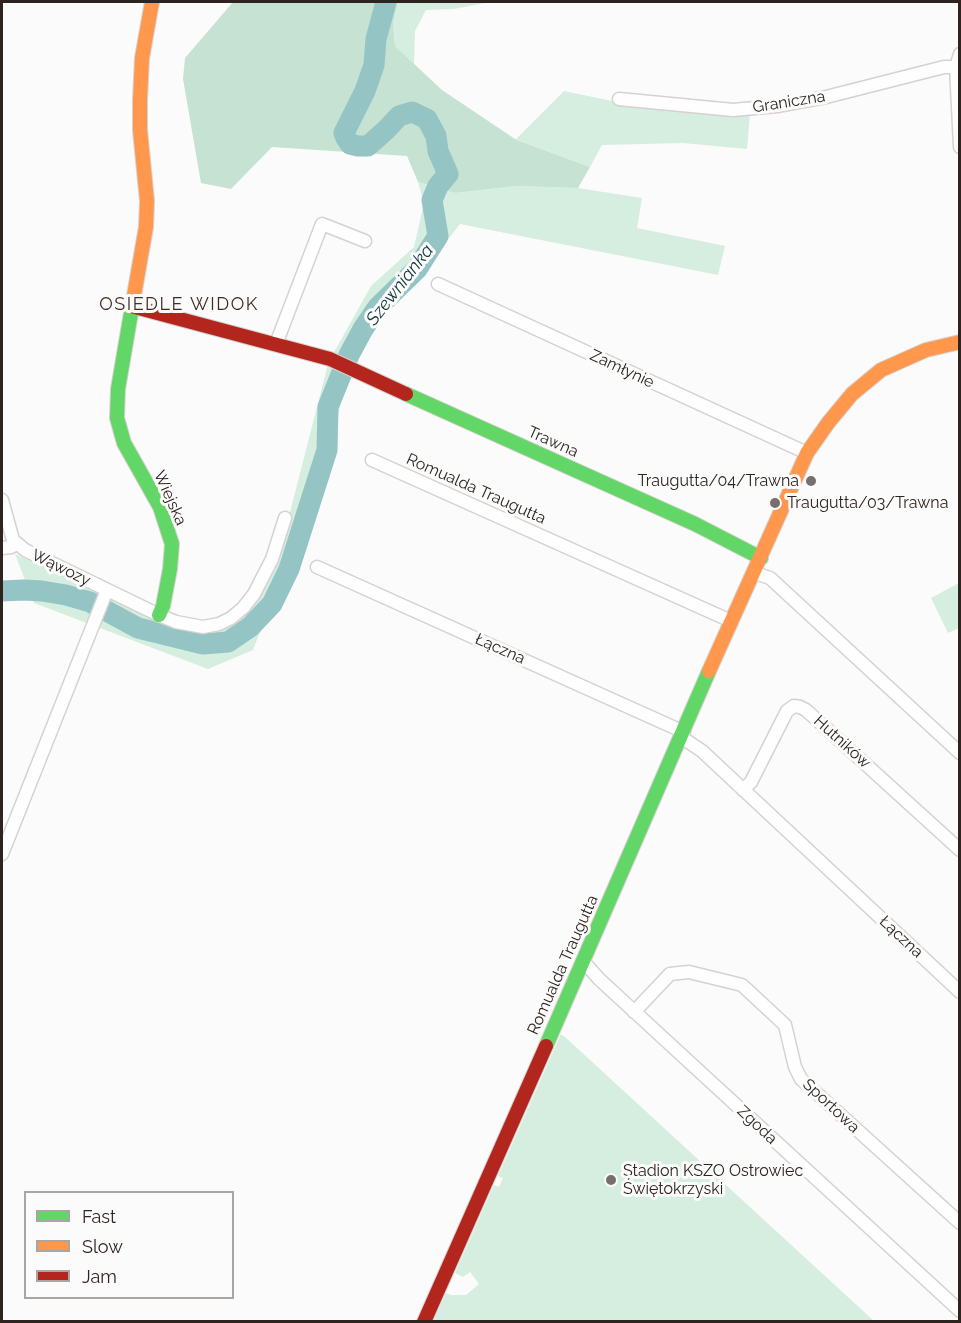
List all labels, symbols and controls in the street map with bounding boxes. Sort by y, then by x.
street label: Graniczna [751,87,827,117]
water label: Szewnianka [362,240,438,330]
district label: OSIEDLE WIDOK [99,294,259,316]
street label: Zamłynie [587,346,657,392]
street label: Trawna [525,422,581,462]
street label: Romualda Traugutta [403,450,549,528]
street label: Wiejska [149,468,191,528]
place label: Traugutta/04/Trawna [637,471,799,491]
marker: Traugutta/04/Trawna [804,474,818,488]
place label: Traugutta/03/Trawna [787,493,948,513]
marker: Traugutta/03/Trawna [768,496,782,510]
street label: Wąwozy [29,546,93,590]
street label: Łączna [472,629,528,669]
street label: Hutników [810,712,874,772]
street label: Romualda Traugutta [524,892,602,1038]
street label: Łączna [875,912,927,962]
street label: Sportowa [799,1075,863,1137]
street label: Zgoda [733,1102,781,1148]
place label: Stadion KSZO Ostrowiec Świętokrzyski [623,1161,803,1199]
marker: Stadion KSZO Ostrowiec Świętokrzyski [604,1173,618,1187]
legend [24,1191,234,1299]
text: Fast [82,1206,116,1227]
text: Slow [82,1236,123,1257]
text: Jam [82,1266,117,1287]

